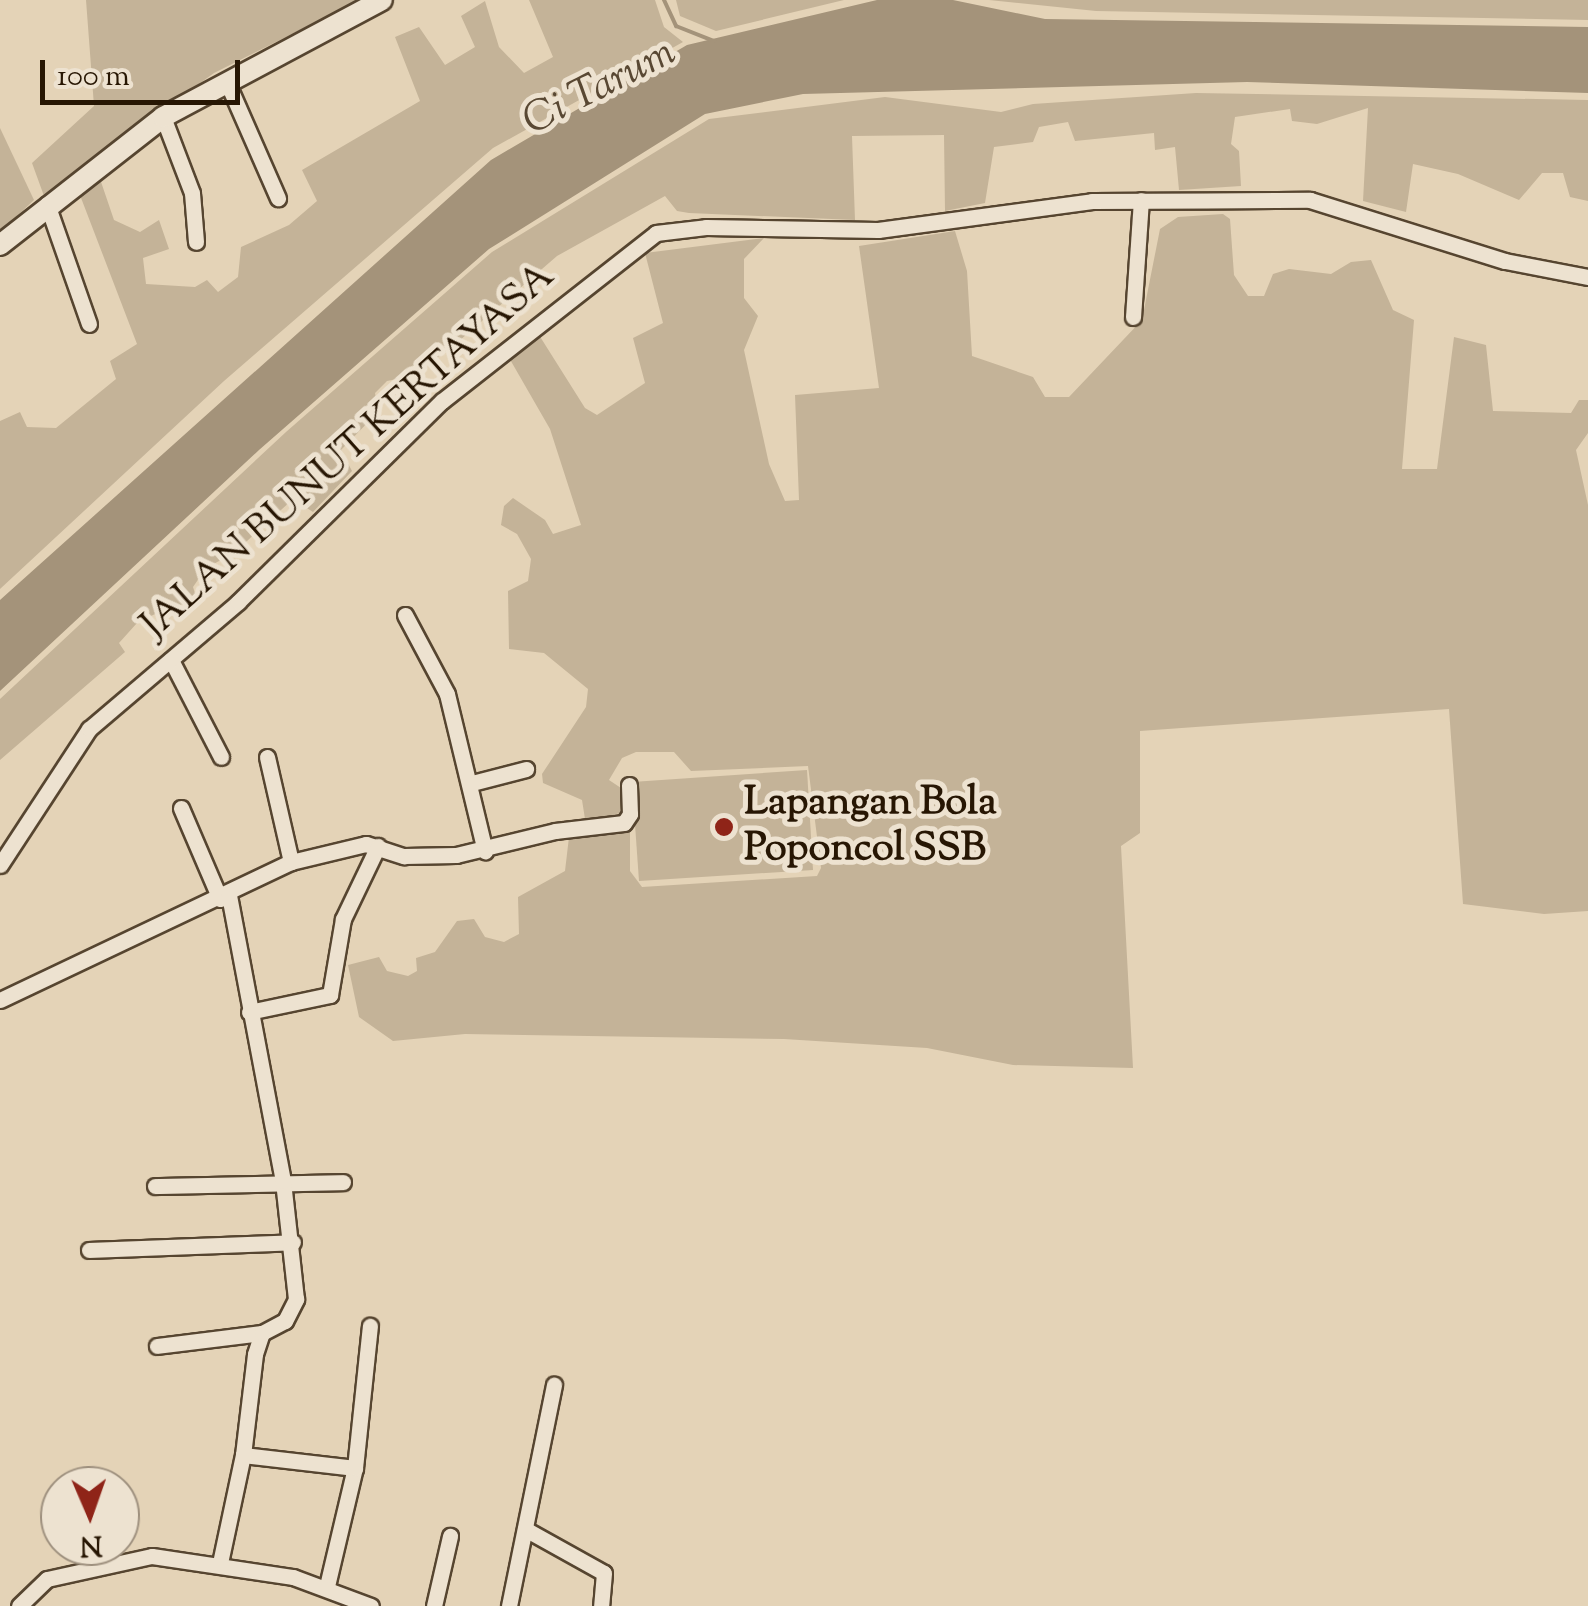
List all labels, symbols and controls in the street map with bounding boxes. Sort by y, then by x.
water label: Ci Tarum [515,28,685,148]
scale bar [45,40,245,102]
text: 100 m [57,56,130,99]
street label: JALAN BUNUT KERTAYASA [132,254,566,650]
place label: Lapangan Bola Poponcol SSB [744,780,997,874]
marker: Lapangan Bola Poponcol SSB [713,816,735,838]
north arrow [40,1466,140,1566]
text: N [79,1524,103,1564]

